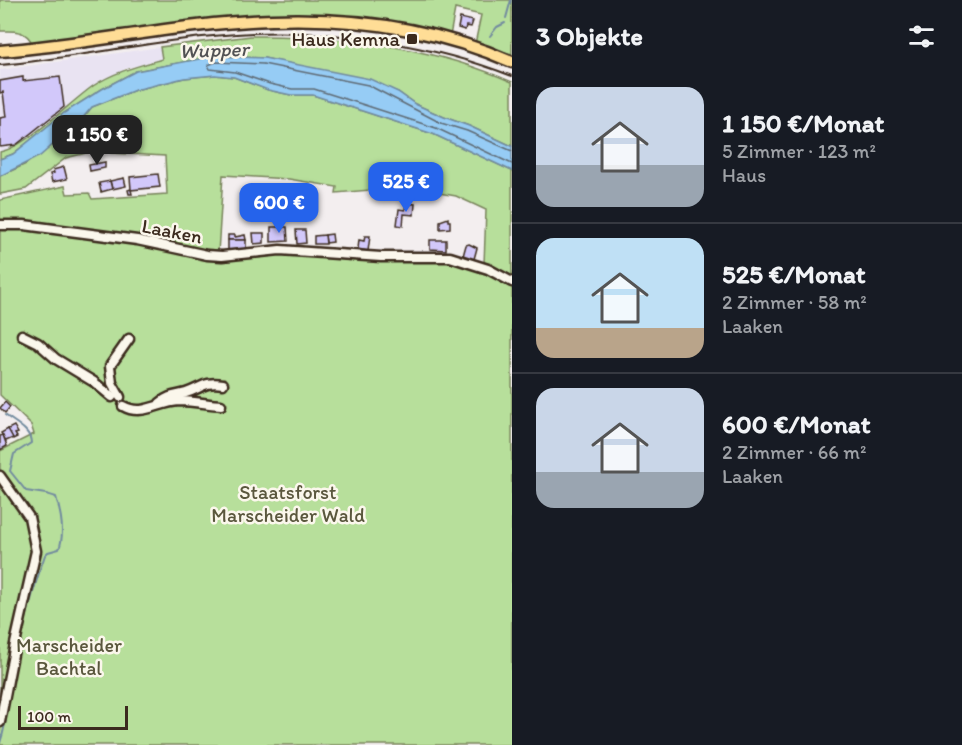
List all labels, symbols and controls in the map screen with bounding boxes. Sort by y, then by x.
text: 3 Objekte [536,20,643,52]
icon: filters [905,20,938,53]
place label: Haus Kemna [291,27,401,51]
marker: Haus Kemna [405,32,419,46]
water label: Wupper [179,36,252,63]
text: 1 150 €/Monat [722,107,884,139]
icon: home [584,111,656,183]
pin: 1 150 € [42,115,152,166]
text: 1 150 € [66,122,128,146]
text: 5 Zimmer · 123 m² [722,139,876,163]
pin: 525 € [364,162,448,213]
text: Haus [722,163,766,187]
text: 525 € [382,169,430,193]
pin: 600 € [237,183,321,234]
text: 600 € [253,190,305,214]
street label: Laaken [140,213,205,249]
text: 525 €/Monat [722,258,866,290]
icon: home [584,262,656,334]
text: 2 Zimmer · 58 m² [722,290,867,314]
text: Laaken [722,314,783,338]
text: 600 €/Monat [722,408,870,440]
icon: home [584,412,656,484]
text: 2 Zimmer · 66 m² [722,440,866,464]
text: Laaken [722,464,783,488]
park label: Staatsforst Marscheider Wald [211,480,365,527]
park label: Marscheider Bachtal [16,633,122,680]
scale bar [18,703,128,730]
text: 100 m [27,707,71,726]

